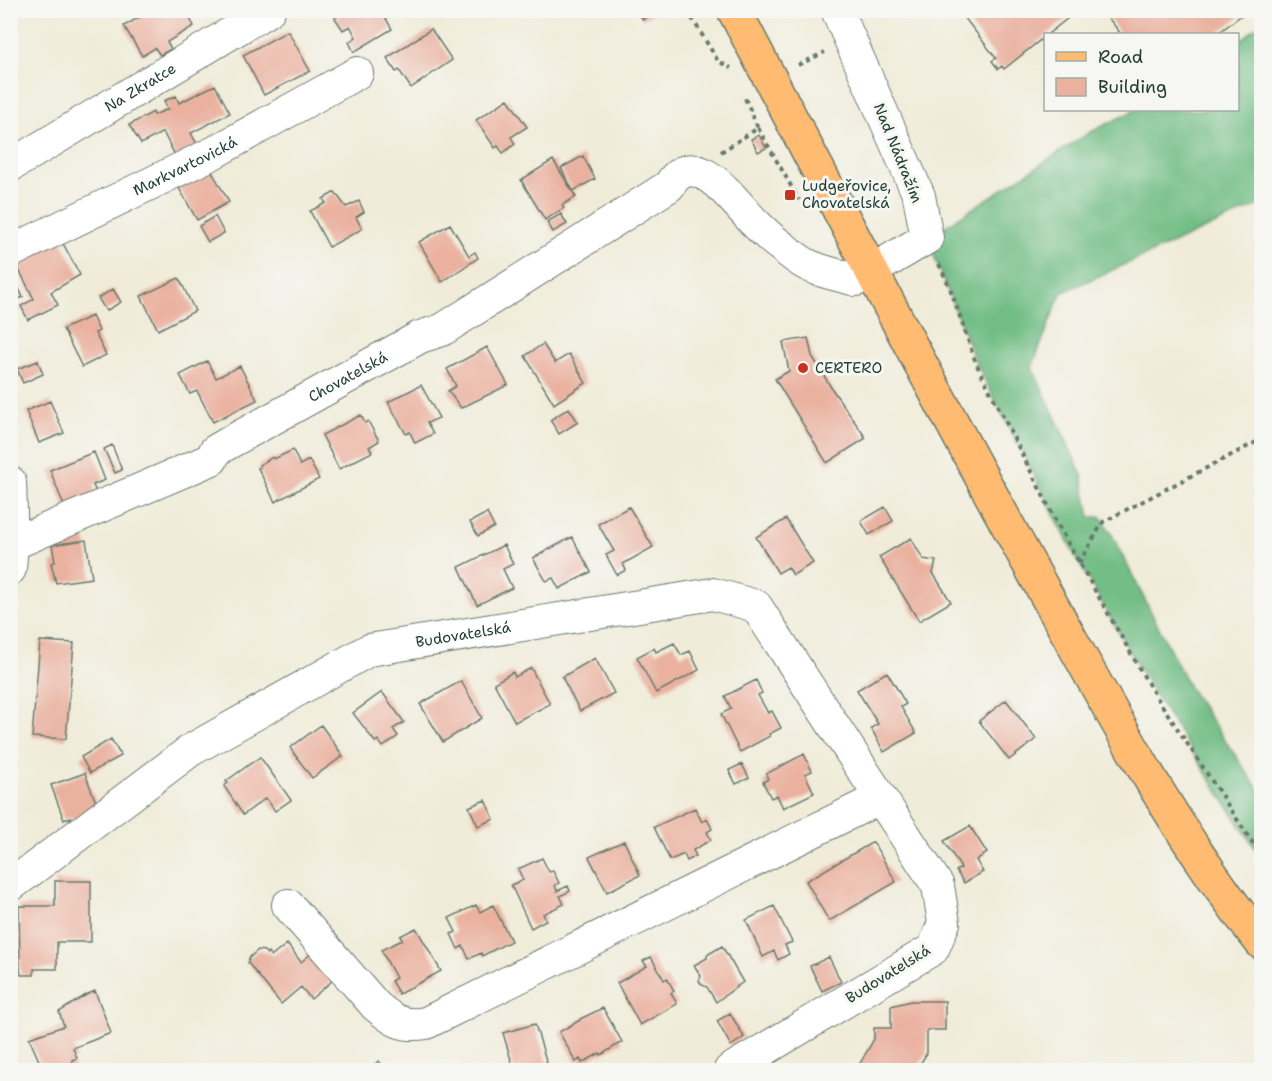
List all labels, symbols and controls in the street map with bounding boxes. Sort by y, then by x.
legend [1044,33,1239,111]
text: Road [1098,45,1143,69]
street label: Na Zkratce [101,58,180,117]
text: Building [1098,75,1167,99]
street label: Nad Nádražím [869,100,927,206]
street label: Markvartovická [130,131,241,200]
place label: Ludgeřovice, Chovatelská [802,176,891,213]
marker: Ludgeřovice, Chovatelská [783,188,797,202]
street label: Chovatelská [305,347,392,407]
place label: CERTERO [815,358,882,378]
marker: CERTERO [796,361,810,375]
street label: Budovatelská [414,617,513,652]
street label: Budovatelská [842,940,935,1008]

